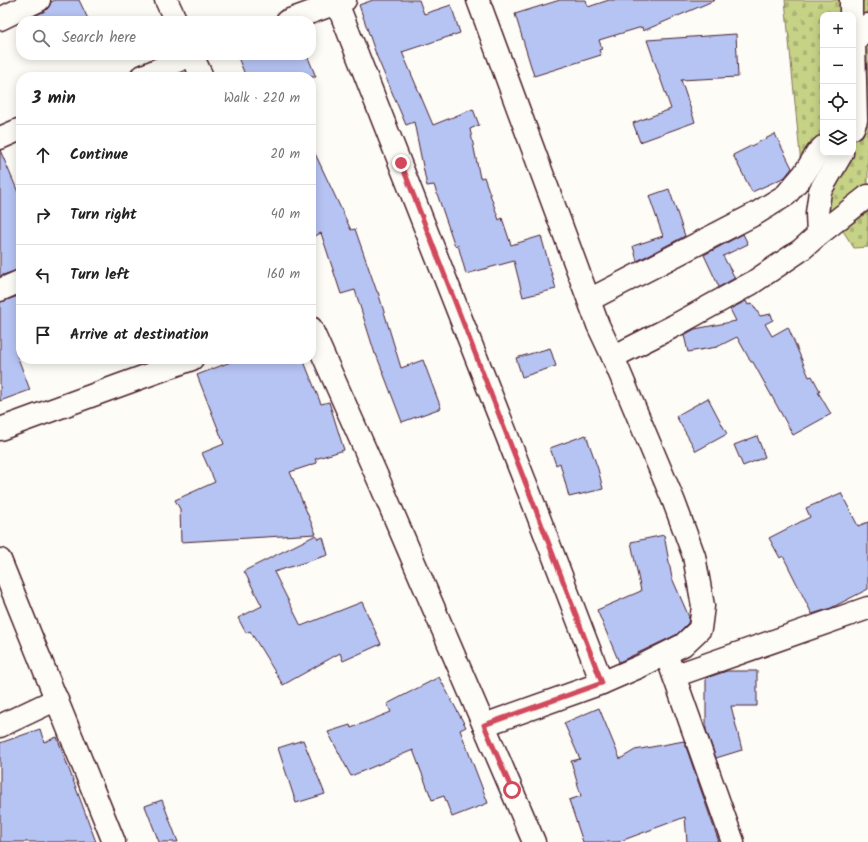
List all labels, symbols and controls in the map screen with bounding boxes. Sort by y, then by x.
map controls [820,12,856,156]
button: + [820,12,856,48]
search box [16,16,316,60]
text: Search here [62,26,136,50]
icon: search [30,27,52,49]
button: − [820,48,856,84]
button: locate [820,84,856,120]
text: 3 min [32,85,76,112]
text: Walk · 220 m [224,88,300,109]
button: layers [820,120,856,156]
text: Continue [70,143,128,167]
icon: ahead [32,144,54,166]
text: 20 m [270,144,300,165]
route end [392,154,410,172]
text: Turn right [70,203,137,227]
icon: right [32,204,54,226]
text: 40 m [271,204,300,225]
text: Turn left [70,263,130,287]
icon: left [32,264,54,286]
text: 160 m [267,264,300,285]
text: Arrive at destination [70,323,209,347]
icon: arrive [32,324,54,346]
route start [503,781,521,799]

